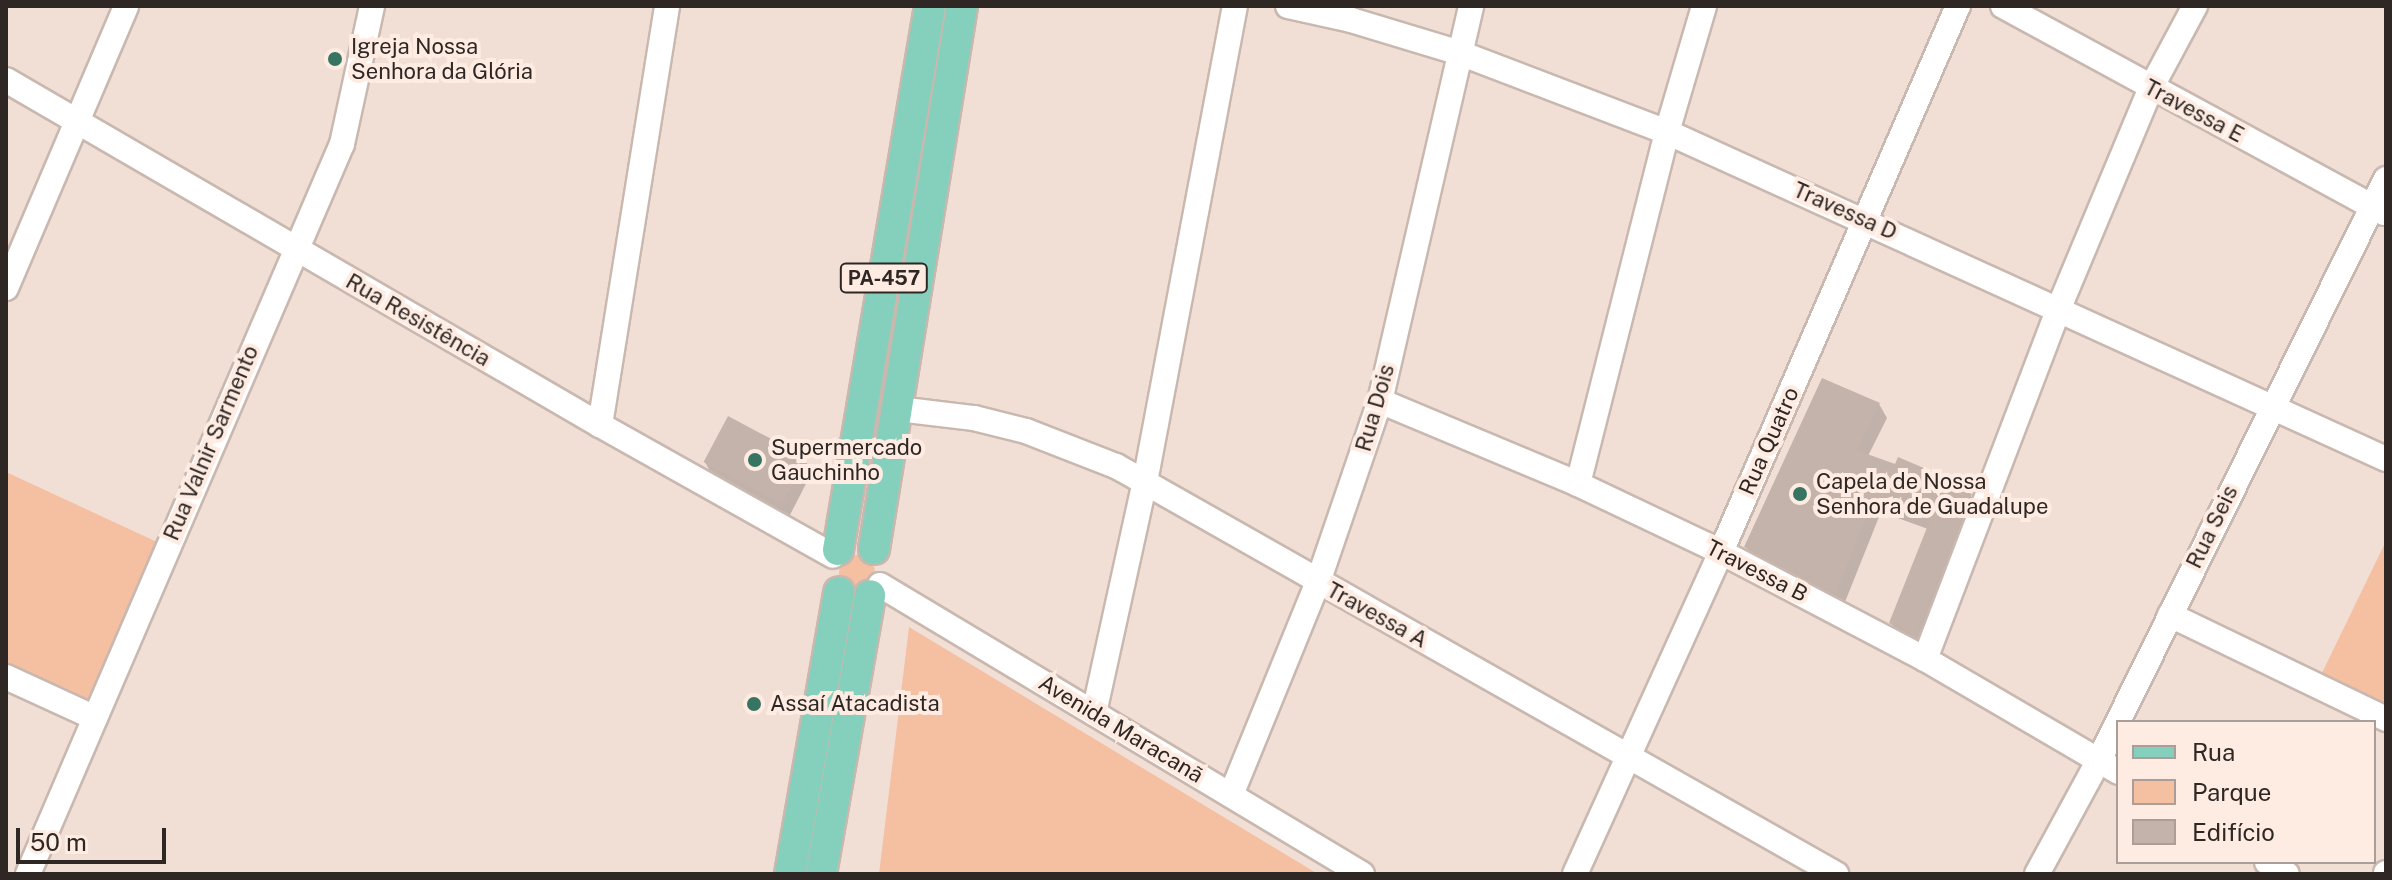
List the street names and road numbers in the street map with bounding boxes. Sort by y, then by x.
street label: Travessa E [2140,74,2248,148]
street label: Travessa D [1789,176,1901,246]
road number: PA-457 [838,262,930,294]
street label: Rua Resistência [341,268,495,372]
street label: Rua Valnir Sarmento [158,341,264,545]
street label: Rua Dois [1350,361,1400,455]
street label: Rua Quatro [1733,383,1805,499]
street label: Rua Seis [2181,481,2243,573]
street label: Travessa B [1702,534,1812,608]
street label: Travessa A [1322,577,1432,653]
street label: Avenida Maracanã [1034,669,1208,789]

